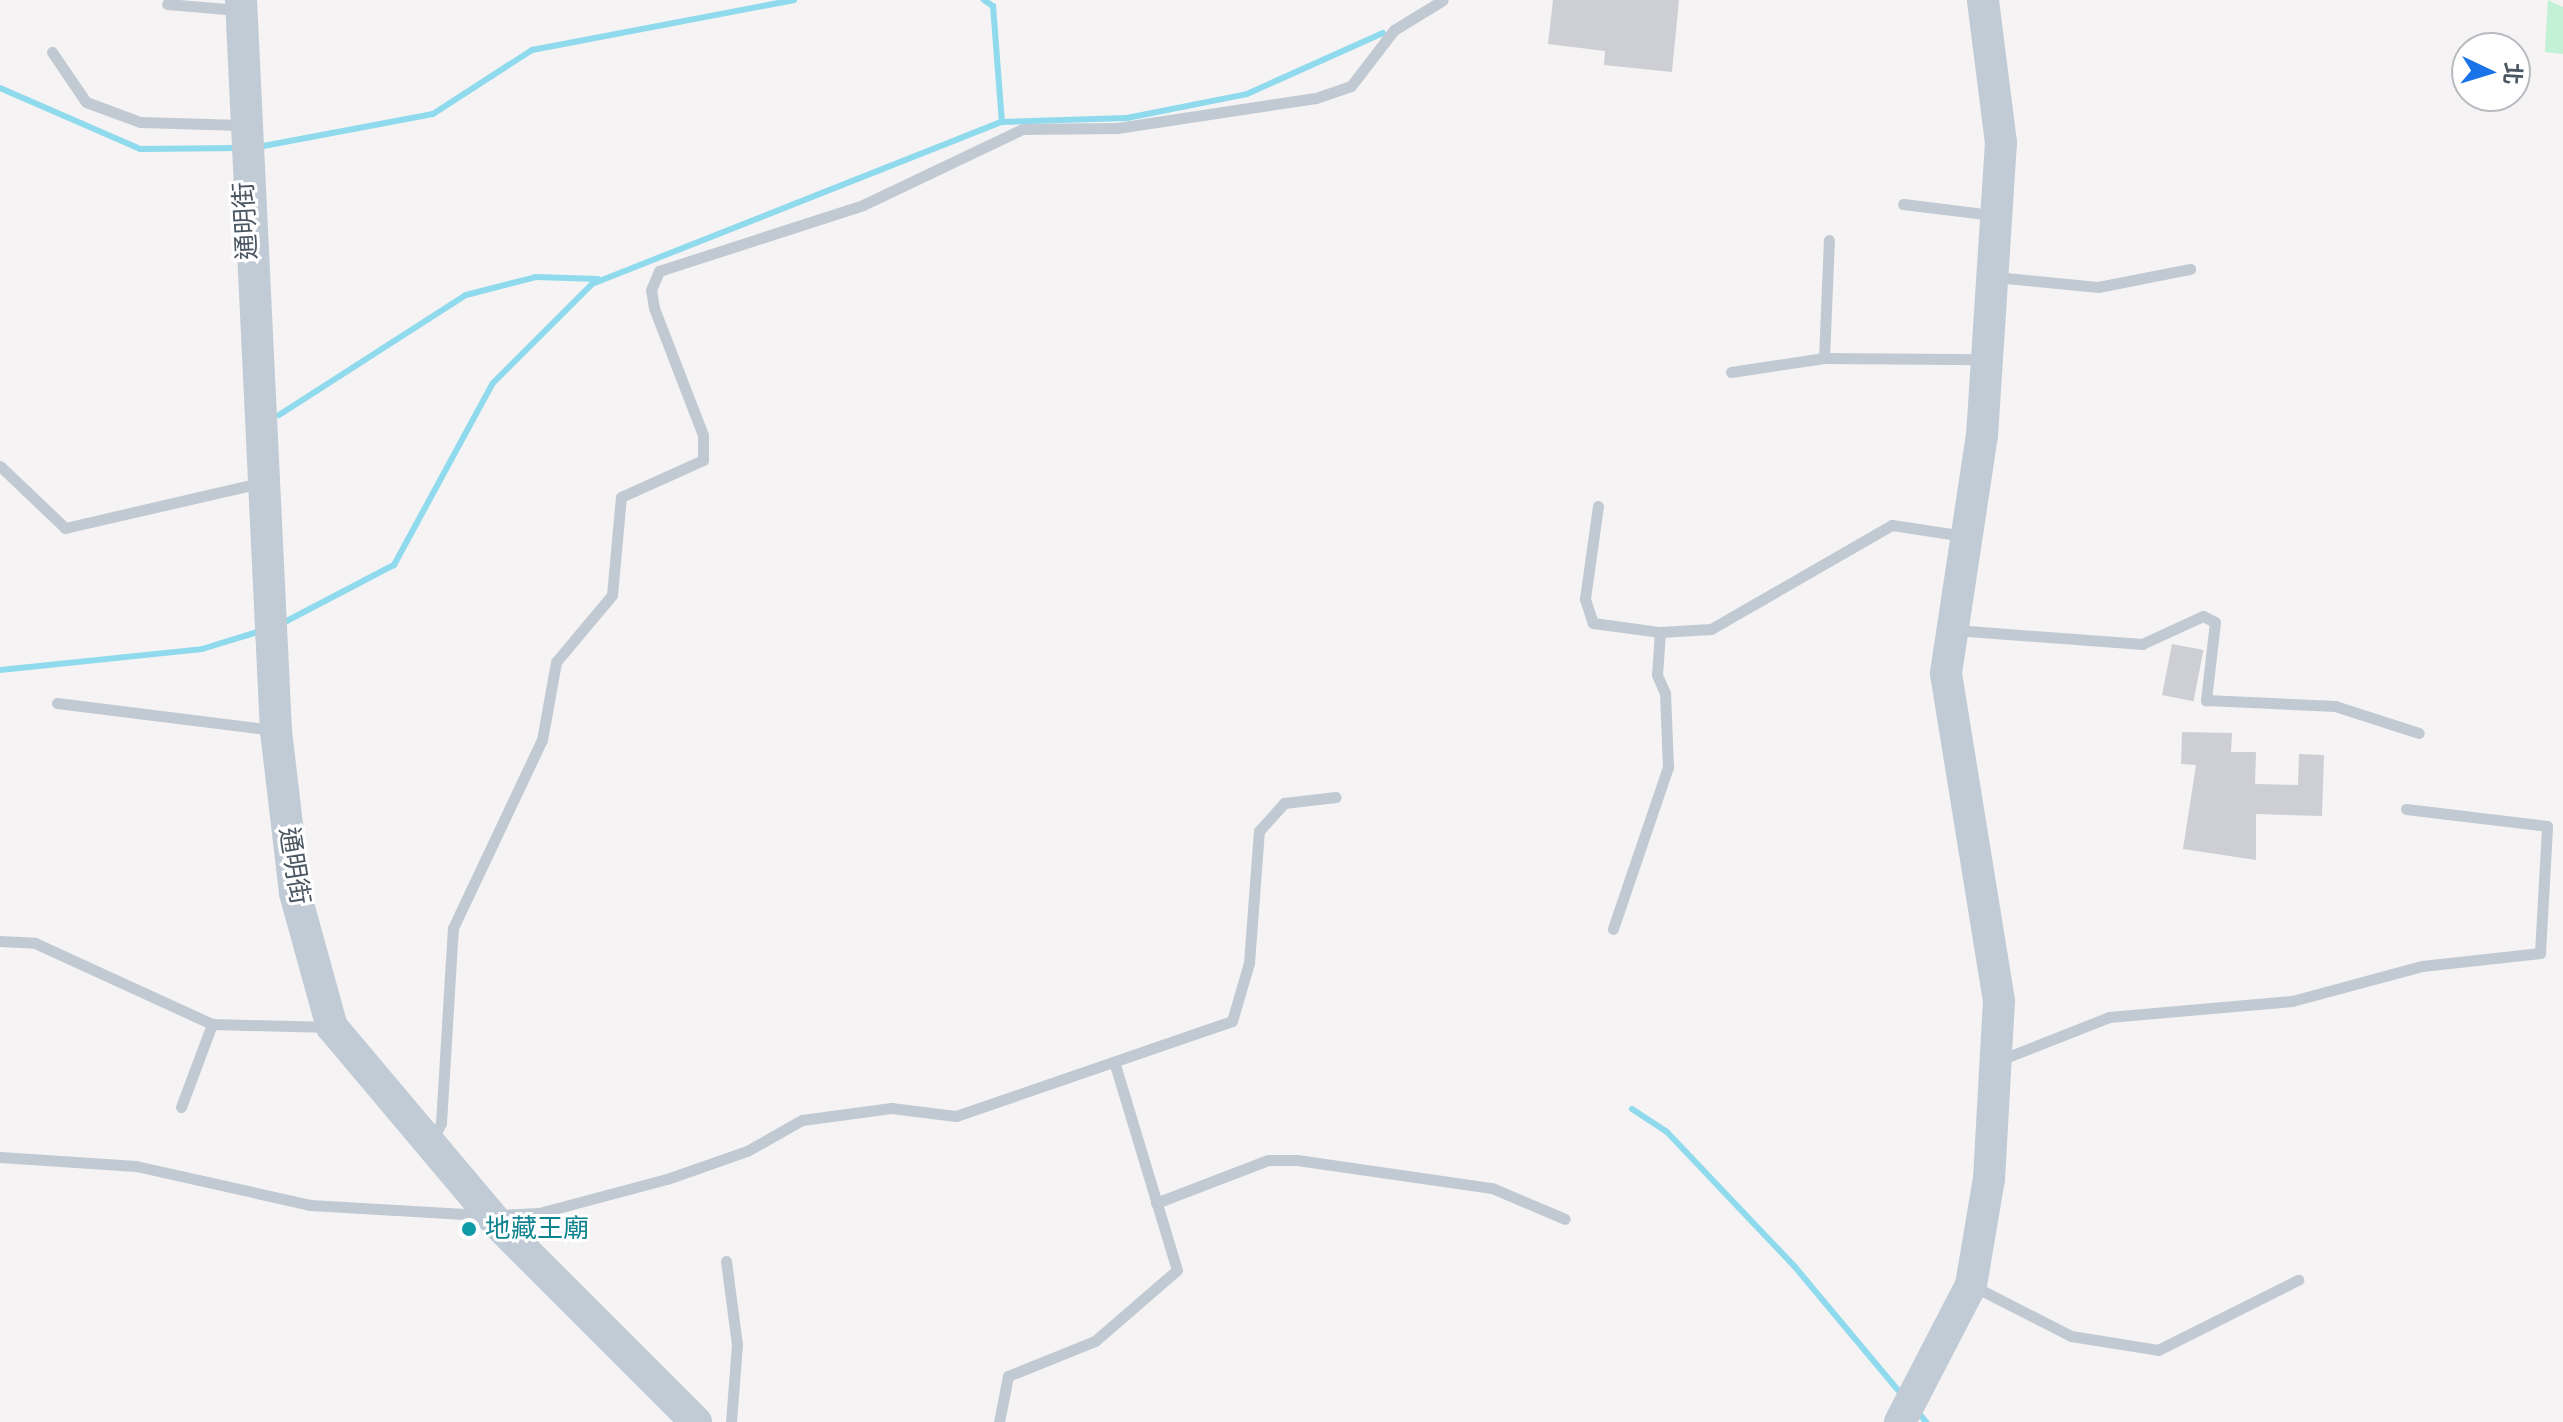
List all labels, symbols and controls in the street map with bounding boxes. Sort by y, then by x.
north arrow [2451,32,2531,112]
text: 北 [2499,62,2527,85]
street label: 通明街 [228,181,264,261]
street label: 通明街 [272,825,316,907]
place label: 地藏王廟 [485,1213,589,1245]
marker: 地藏王廟 [460,1220,478,1238]

